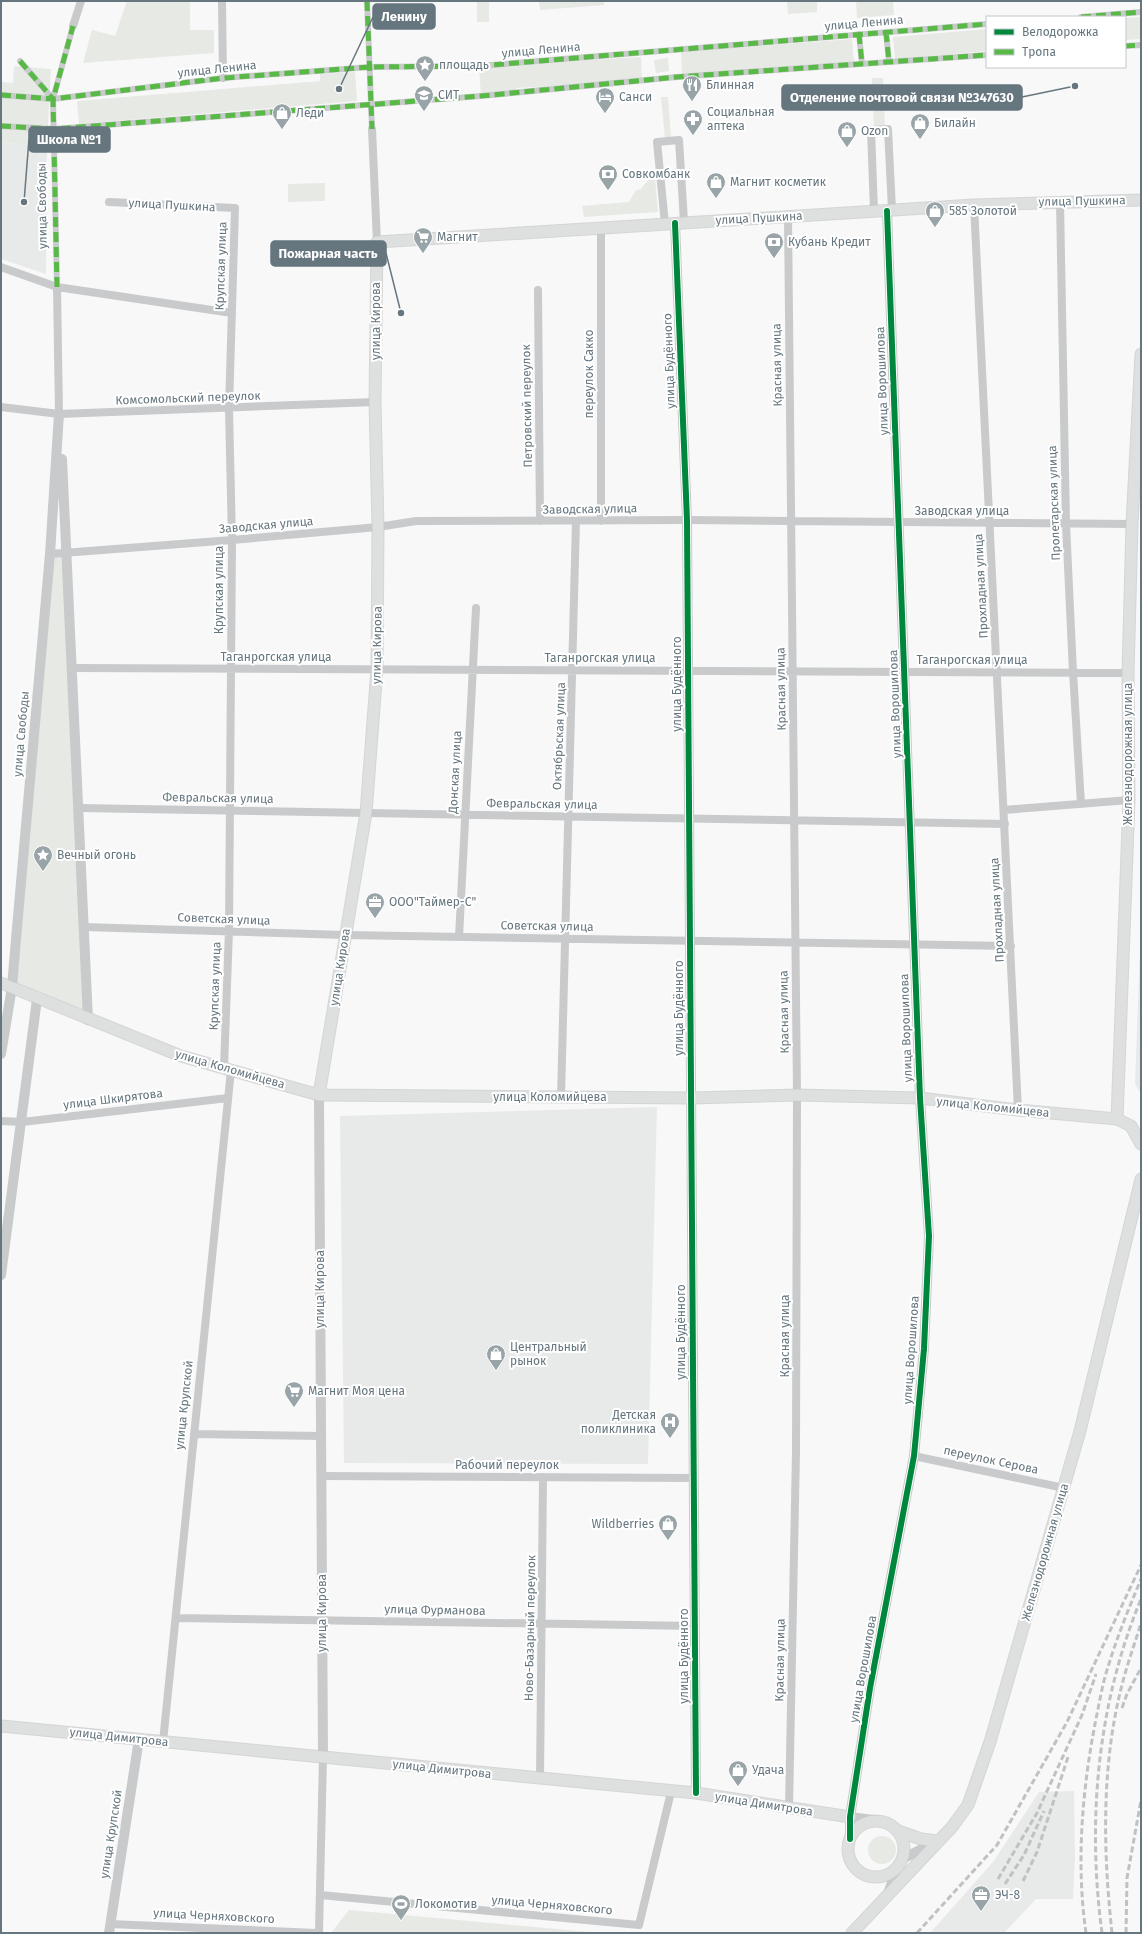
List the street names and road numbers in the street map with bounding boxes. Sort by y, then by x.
street label: улица Ленина [824,13,904,33]
street label: улица Ленина [501,40,581,60]
street label: улица Ленина [177,58,257,80]
street label: улица Свободы [34,163,50,249]
street label: улица Пушкина [1038,193,1126,209]
street label: улица Пушкина [128,196,216,214]
street label: улица Пушкина [715,209,803,227]
street label: Крупская улица [212,221,230,311]
street label: улица Кирова [369,282,383,360]
street label: улица Будённого [660,313,678,409]
street label: Красная улица [769,323,785,407]
street label: улица Ворошилова [873,326,891,436]
street label: переулок Сакко [582,330,596,418]
street label: Петровский переулок [519,343,535,468]
street label: Комсомольский переулок [115,388,262,408]
street label: Пролетарская улица [1045,445,1063,561]
street label: Заводская улица [543,501,637,517]
street label: Заводская улица [915,504,1009,518]
street label: Заводская улица [218,514,314,536]
street label: Прохладная улица [971,533,991,639]
street label: Крупская улица [212,546,226,634]
street label: улица Кирова [369,606,385,684]
street label: улица Будённого [670,636,684,732]
street label: Красная улица [773,647,789,731]
street label: улица Ворошилова [886,649,904,759]
street label: Таганрогская улица [221,650,331,664]
street label: Таганрогская улица [545,651,655,665]
street label: Таганрогская улица [917,653,1027,667]
street label: Октябрьская улица [550,682,568,790]
street label: Железнодорожная улица [1121,683,1135,825]
street label: улица Свободы [10,690,32,778]
street label: Донская улица [446,730,464,815]
street label: Февральская улица [162,790,274,806]
street label: Февральская улица [486,796,598,812]
street label: Прохладная улица [987,857,1007,963]
street label: Советская улица [177,910,271,928]
street label: Советская улица [500,918,594,934]
street label: улица Кирова [327,927,353,1007]
street label: Крупская улица [206,941,224,1031]
street label: улица Будённого [672,960,686,1056]
street label: Красная улица [776,970,792,1054]
street label: улица Ворошилова [897,973,915,1083]
street label: улица Коломийцева [174,1047,286,1091]
street label: улица Шкирятова [62,1086,164,1112]
street label: улица Коломийцева [493,1090,607,1104]
street label: улица Коломийцева [936,1094,1050,1120]
street label: улица Кирова [313,1250,327,1328]
street label: улица Будённого [674,1284,688,1380]
street label: Красная улица [778,1294,792,1378]
street label: улица Ворошилова [900,1295,922,1405]
street label: улица Крупской [172,1360,196,1450]
street label: переулок Серова [942,1443,1040,1477]
street label: Рабочий переулок [455,1458,560,1472]
street label: Железнодорожная улица [1019,1482,1071,1622]
street label: Ново-Базарный переулок [522,1554,538,1701]
street label: улица Кирова [315,1574,329,1652]
street label: улица Фурманова [384,1602,486,1618]
street label: улица Будённого [677,1608,691,1704]
street label: улица Ворошилова [847,1614,879,1724]
street label: Красная улица [772,1618,788,1702]
street label: улица Димитрова [69,1725,169,1749]
street label: улица Димитрова [392,1757,492,1781]
street label: улица Крупской [97,1789,125,1879]
street label: улица Димитрова [714,1789,814,1819]
street label: улица Черняховского [491,1893,613,1917]
street label: улица Черняховского [153,1906,275,1926]

